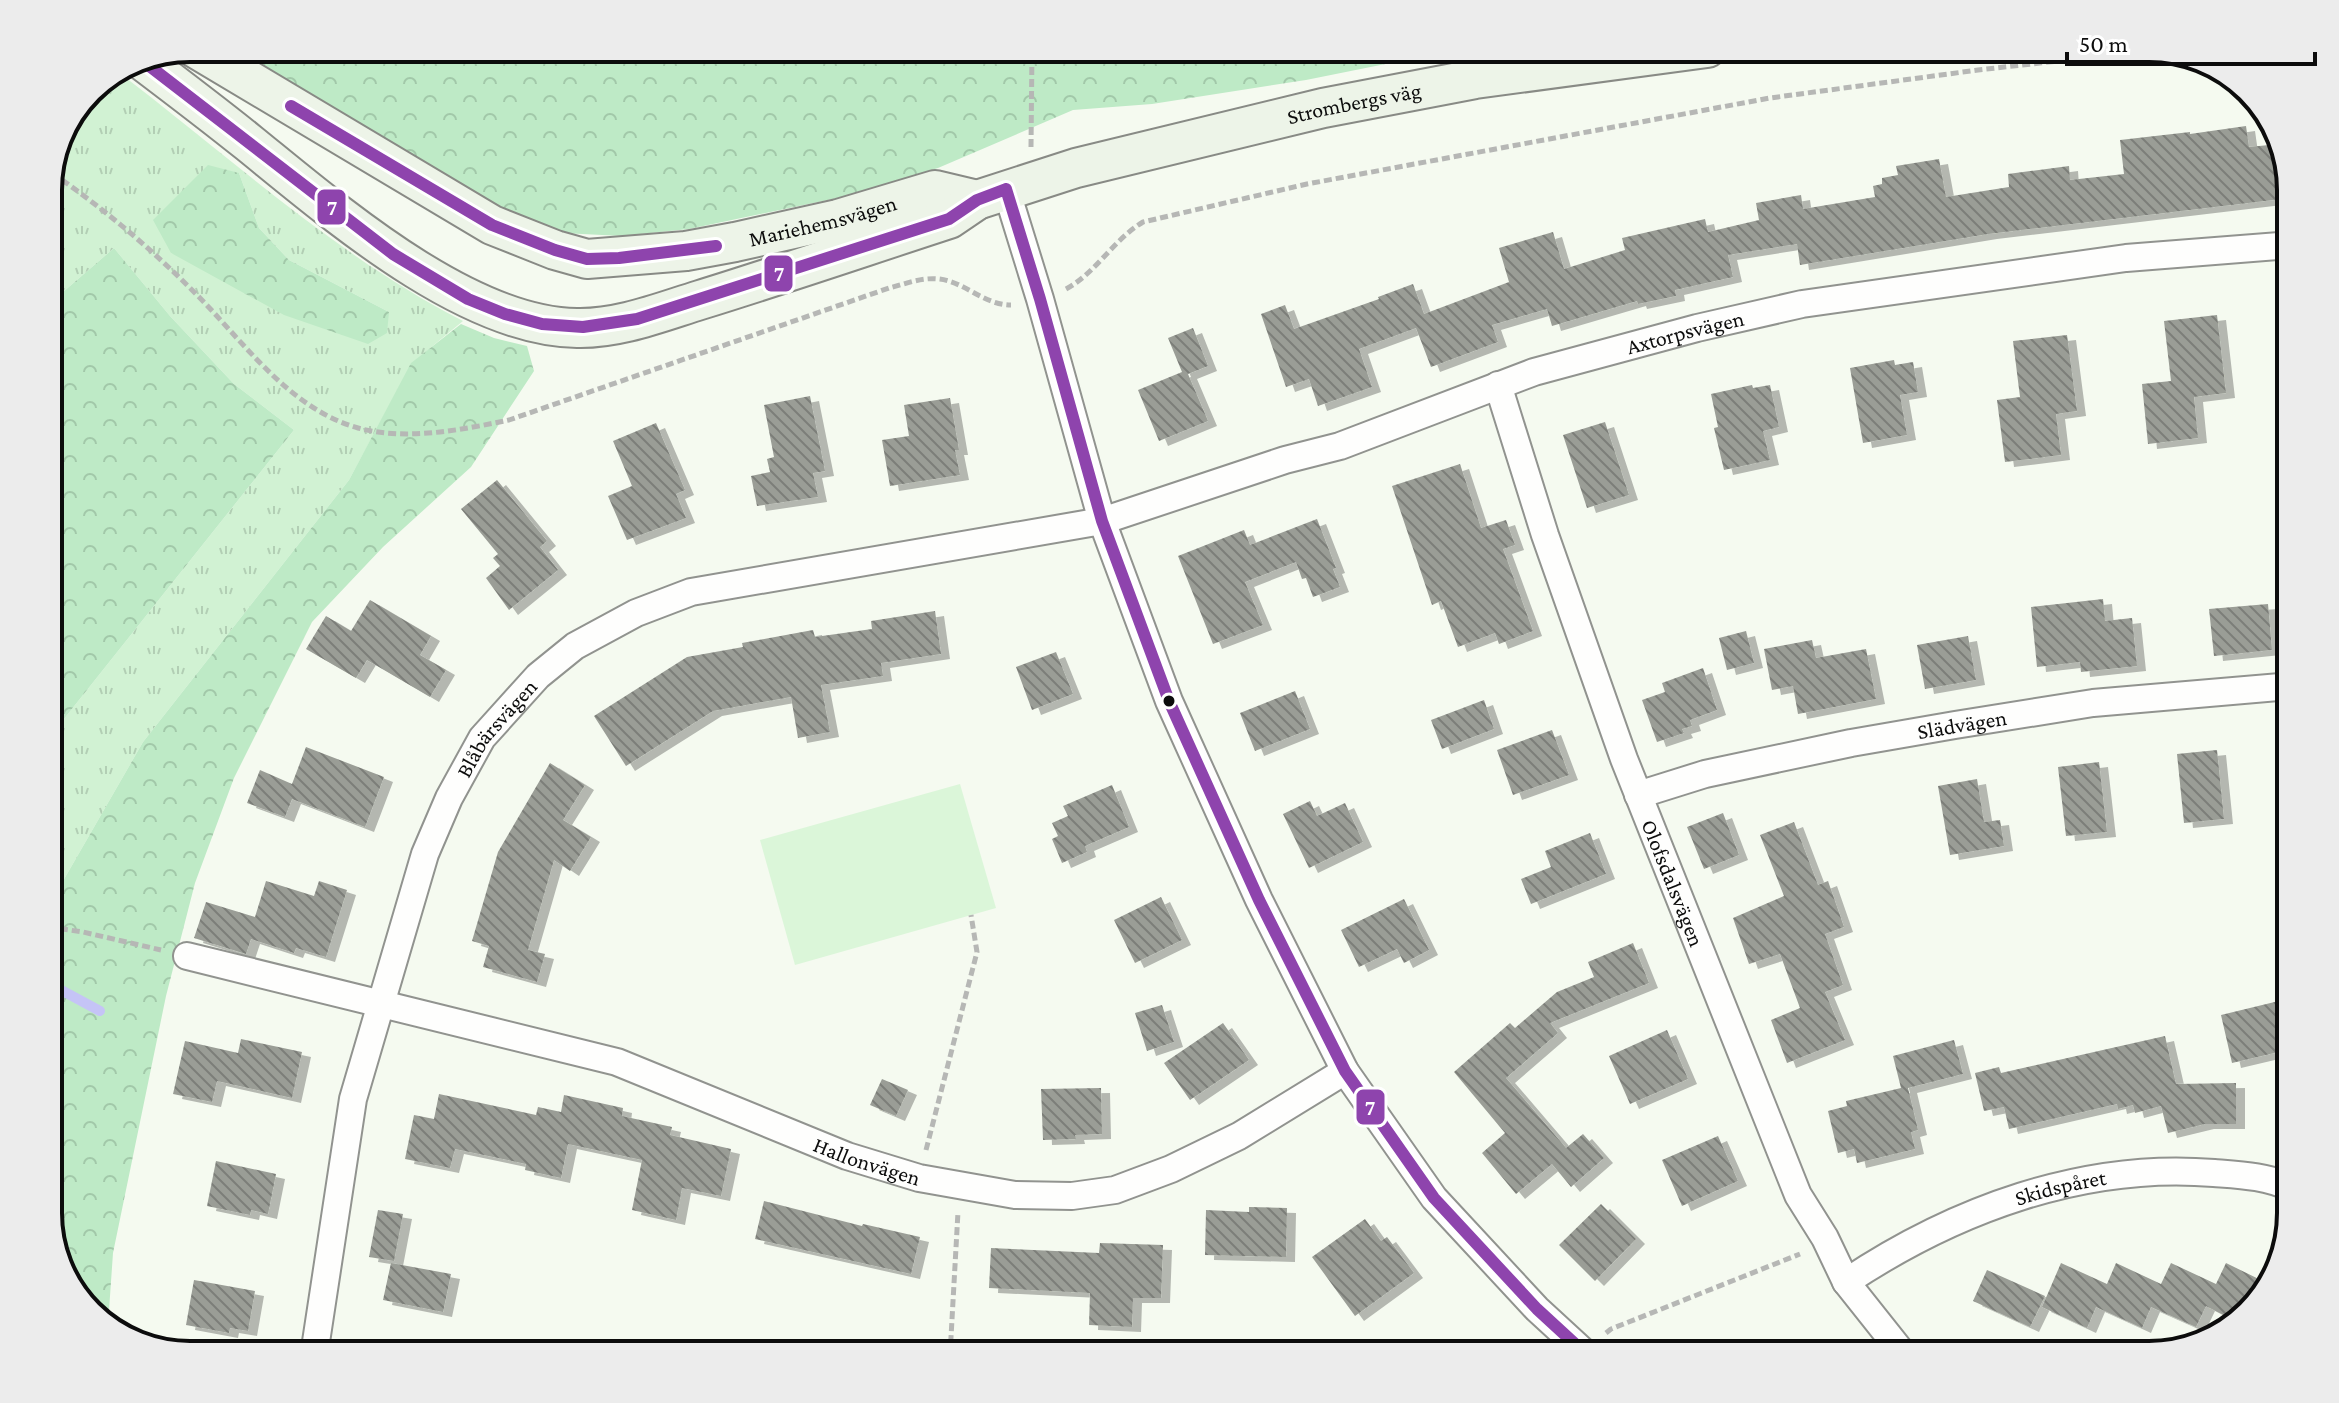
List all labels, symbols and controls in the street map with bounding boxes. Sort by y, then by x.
scale bar [2067,16,2315,66]
text: 50 m [2079,30,2128,57]
street label: Strombergs väg [1285,77,1424,129]
line badge: 7 [316,188,347,226]
street label: Mariehemsvägen [746,190,900,252]
text: 7 [327,195,337,220]
line badge: 7 [763,254,794,293]
text: 7 [774,261,784,286]
street label: Axtorpsvägen [1624,306,1747,359]
street label: Blåbärsvägen [451,674,542,782]
unlabelled marker [1161,693,1177,709]
street label: Slädvägen [1915,705,2009,744]
street label: Olofsdalsvägen [1636,816,1710,950]
line badge: 7 [1355,1088,1386,1126]
text: 7 [1365,1095,1375,1120]
street label: Hallonvägen [810,1132,924,1191]
street label: Skidspåret [2012,1165,2108,1211]

